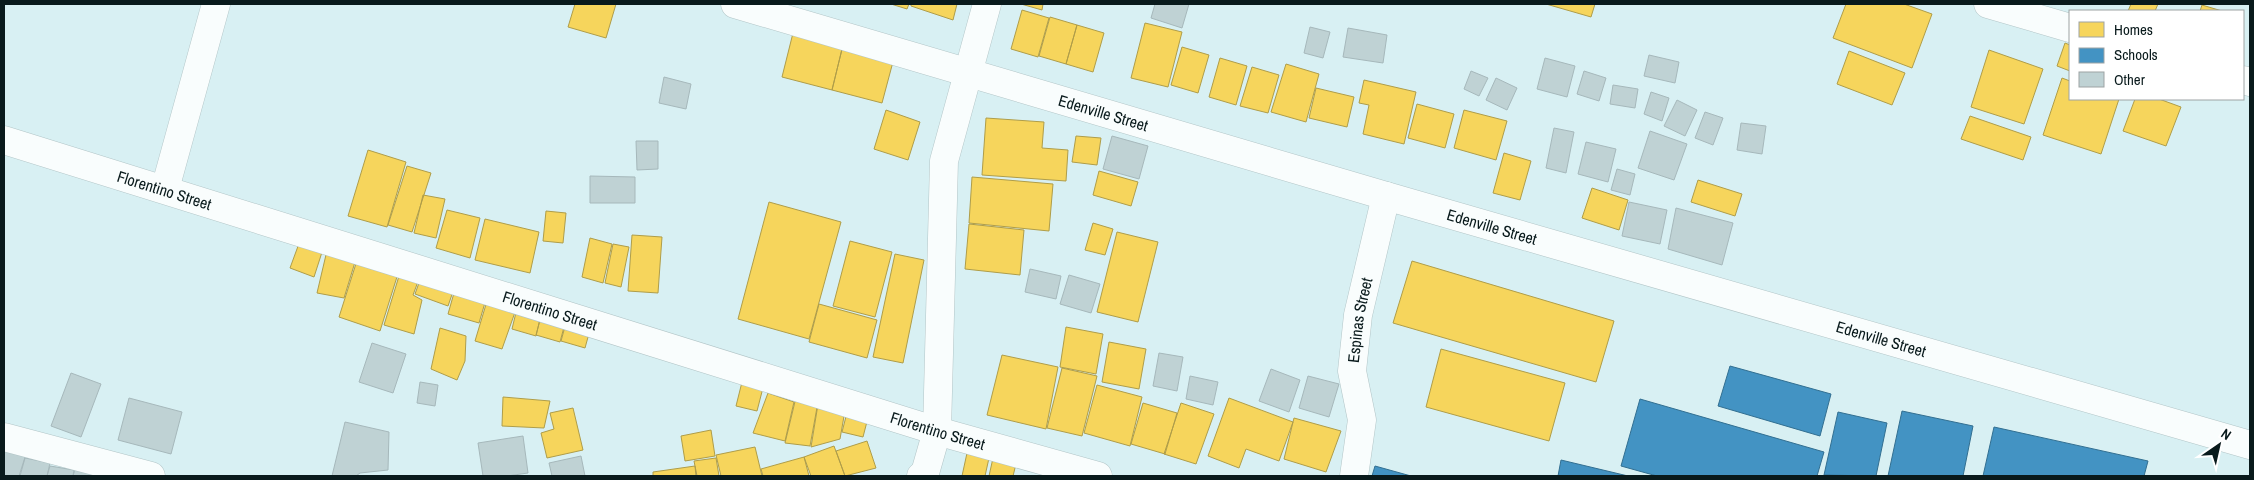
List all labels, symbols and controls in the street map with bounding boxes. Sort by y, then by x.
legend [2069,10,2244,100]
text: Homes [2114,19,2153,40]
text: Schools [2114,44,2158,65]
text: Other [2114,69,2145,90]
street label: Edenville Street [1056,89,1151,136]
street label: Florentino Street [114,165,215,215]
street label: Edenville Street [1444,203,1540,250]
street label: Espinas Street [1342,275,1378,364]
street label: Florentino Street [500,285,600,335]
street label: Edenville Street [1834,315,1929,362]
street label: Florentino Street [888,406,988,455]
north arrow [2194,420,2244,470]
text: N [2218,424,2235,444]

